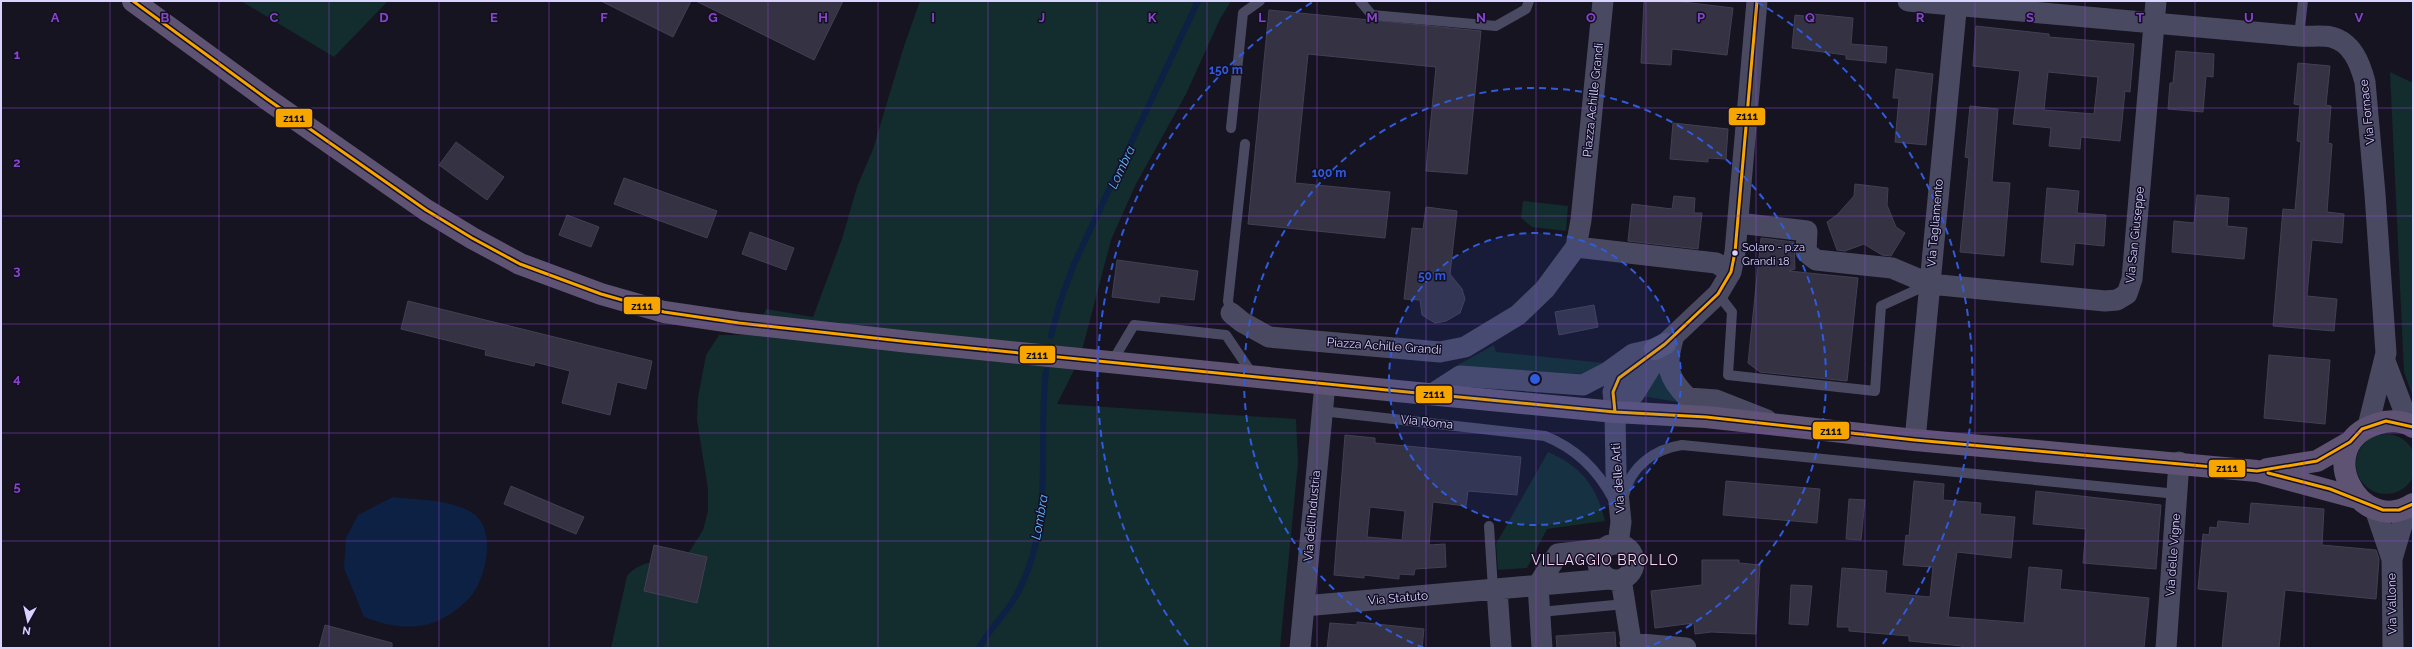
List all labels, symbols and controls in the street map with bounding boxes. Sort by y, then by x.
text: A [51,10,60,25]
text: B [161,10,170,25]
text: C [270,10,279,25]
text: D [379,10,389,25]
text: E [490,10,498,25]
text: F [600,10,608,25]
text: G [708,10,718,25]
text: H [818,10,828,25]
text: I [931,10,935,25]
text: J [1039,10,1045,25]
text: K [1148,10,1157,25]
text: L [1258,10,1266,25]
text: M [1366,10,1378,25]
text: N [1476,10,1486,25]
text: O [1586,10,1596,25]
text: P [1697,10,1705,25]
text: Q [1805,10,1815,25]
text: R [1916,10,1925,25]
text: S [2026,10,2034,25]
text: T [2136,10,2144,25]
text: U [2244,10,2254,25]
text: V [2355,10,2364,25]
street label: Piazza Achille Grandi [1580,42,1606,158]
text: 1 [14,47,21,62]
text: 150 m [1209,63,1243,77]
street label: Via Fornace [2357,79,2377,145]
line badge: z111 [1728,107,1766,126]
line badge: z111 [275,108,313,128]
text: z111 [1736,110,1758,123]
text: z111 [283,112,305,125]
water label: Lombra [1105,143,1138,191]
text: 2 [13,155,21,170]
text: 100 m [1312,166,1346,180]
street label: Via Tagliamento [1924,178,1946,268]
street label: Via San Giuseppe [2123,186,2147,284]
place label: Solaro - p.za Grandi 18 [1742,241,1805,268]
marker: Solaro - p.za Grandi 18 [1730,248,1740,258]
text: 3 [13,263,21,278]
text: 50 m [1418,269,1446,283]
line badge: z111 [623,296,661,315]
text: z111 [631,300,653,313]
street label: Piazza Achille Grandi [1326,335,1442,357]
line badge: z111 [1019,345,1056,364]
text: z111 [1026,349,1048,362]
text: 4 [13,371,21,386]
centre of rings [1528,372,1542,386]
line badge: z111 [1415,385,1453,404]
text: z111 [1423,388,1445,401]
street label: Via Roma [1400,412,1454,432]
line badge: z111 [1812,421,1850,440]
text: z111 [1820,425,1842,438]
street label: Via delle Arti [1609,443,1627,513]
line badge: z111 [2208,459,2246,478]
text: z111 [2216,462,2238,475]
street label: Via dell'Industria [1301,470,1323,562]
text: 5 [13,479,21,494]
water label: Lombra [1028,493,1051,541]
street label: Via delle Vigne [2163,513,2183,597]
district label: VILLAGGIO BROLLO [1531,552,1679,568]
street label: Via Vallone [2384,573,2400,635]
street label: Via Statuto [1367,588,1429,608]
north arrow [8,601,48,641]
text: N [22,623,32,637]

